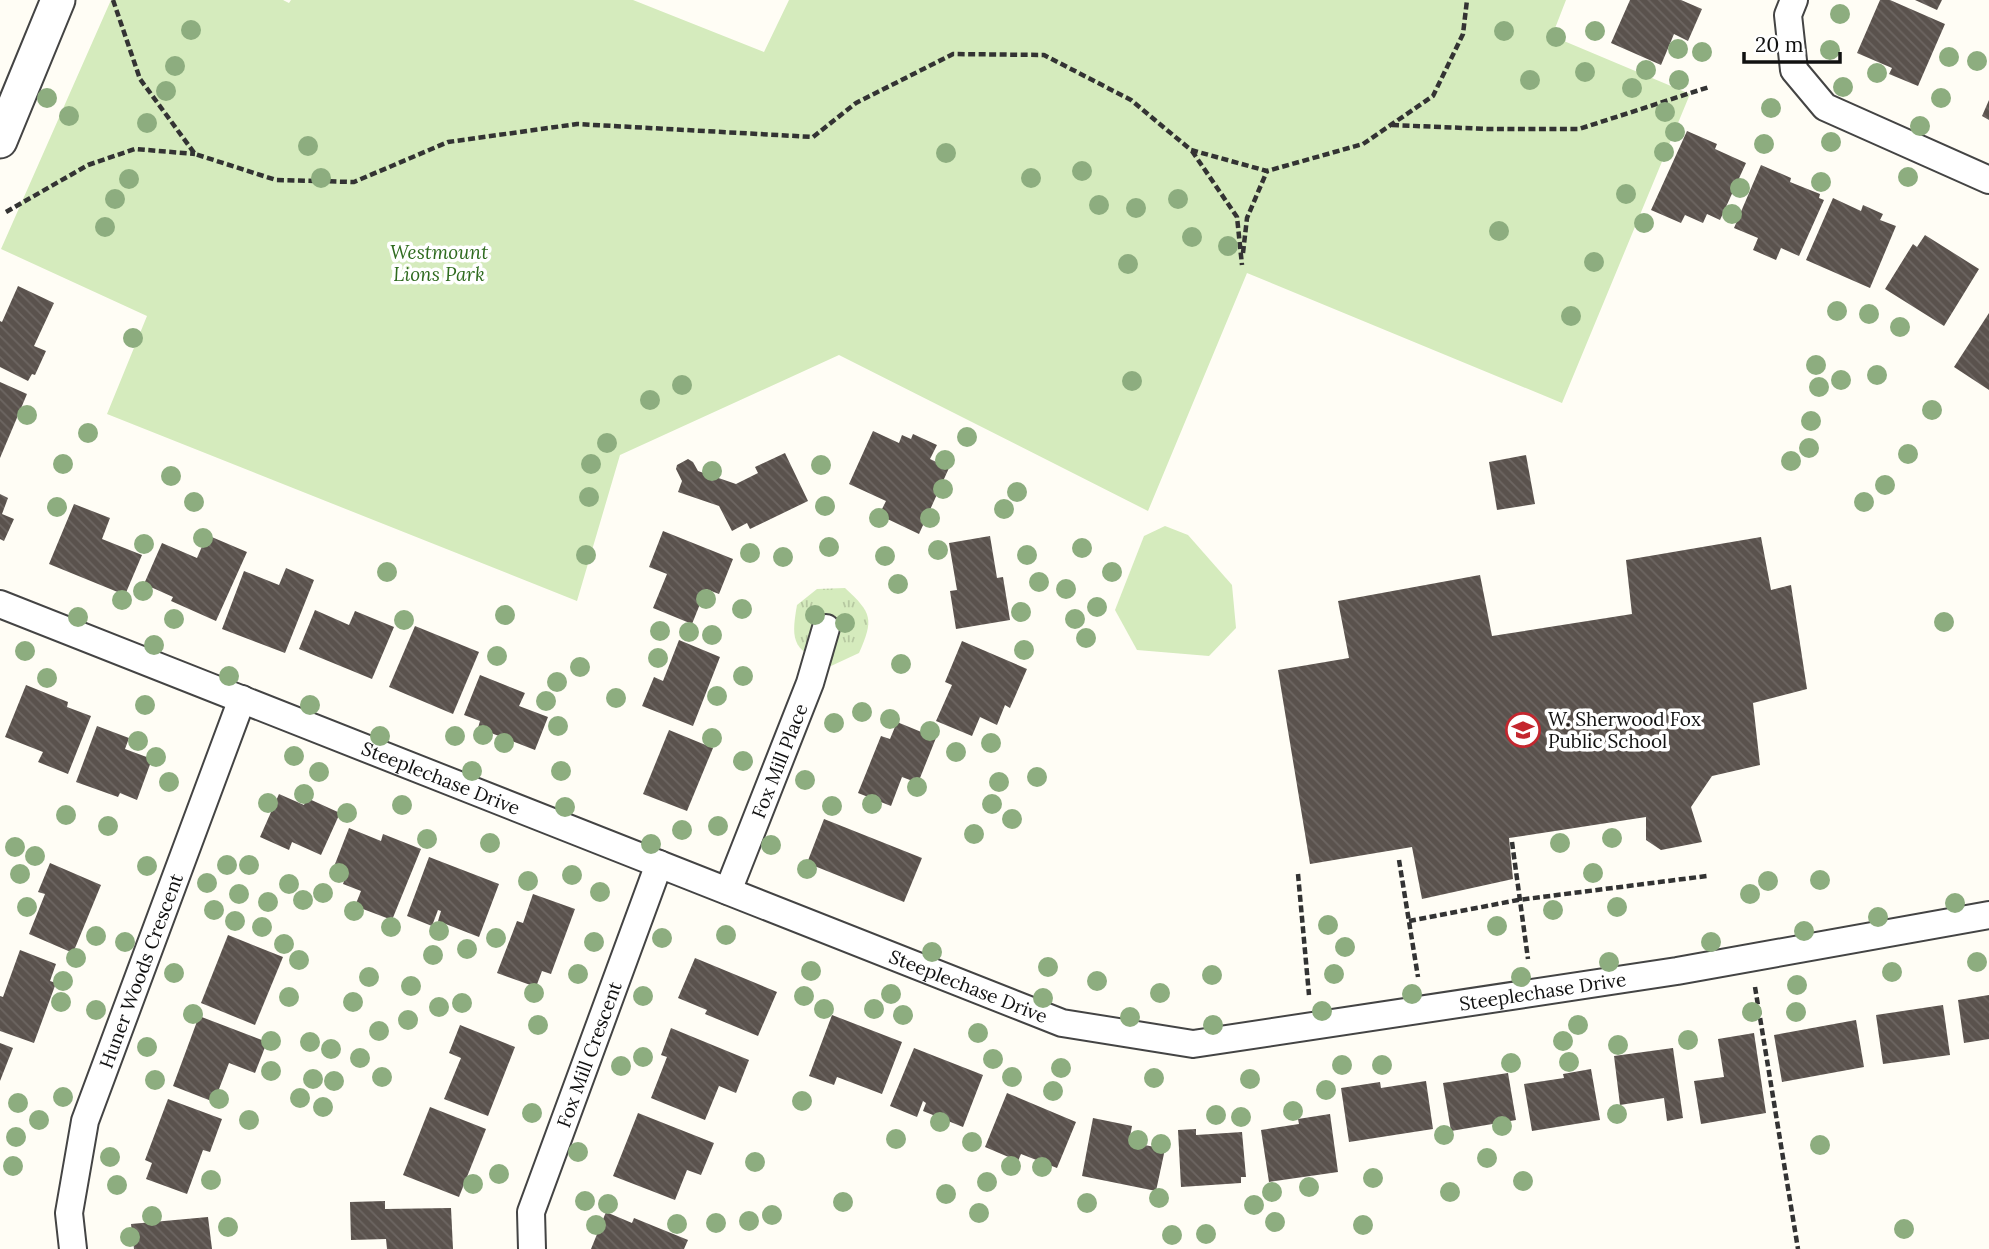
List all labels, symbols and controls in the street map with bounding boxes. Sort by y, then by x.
scale bar [1744,21,1840,65]
text: 20 m [1755,31,1804,58]
park label: Westmount Lions Park [390,240,488,286]
street label: Fox Mill Place [746,700,813,821]
place label: W. Sherwood Fox Public School [1548,707,1701,753]
school or university icon: W. Sherwood Fox Public School [1504,711,1542,749]
street label: Steeplechase Drive [358,736,524,820]
street label: Huner Woods Crescent [94,869,188,1071]
street label: Steeplechase Drive [886,944,1051,1028]
street label: Steeplechase Drive [1458,967,1628,1016]
street label: Fox Mill Crescent [551,977,627,1131]

